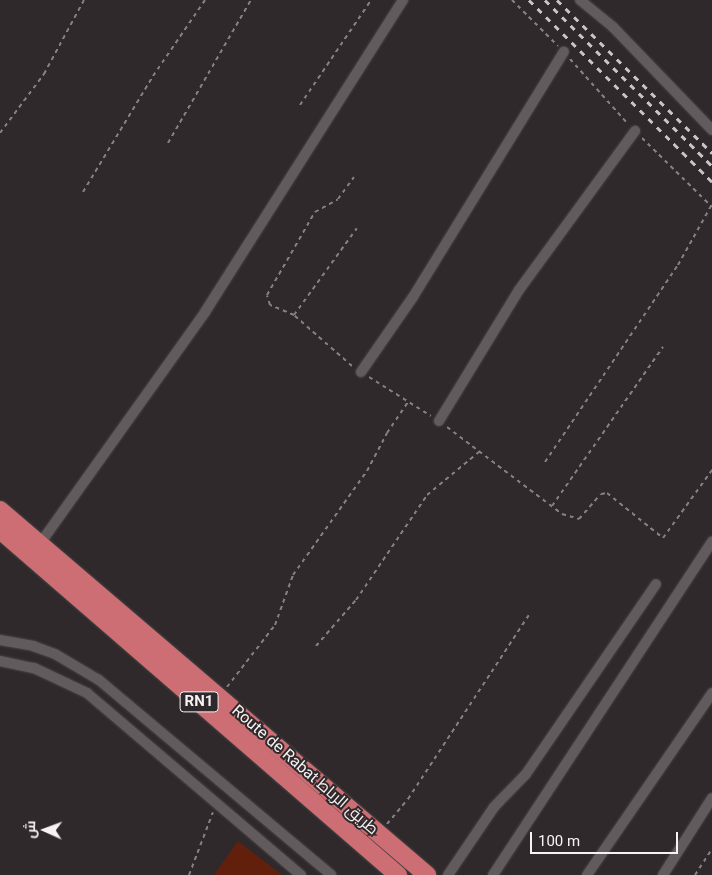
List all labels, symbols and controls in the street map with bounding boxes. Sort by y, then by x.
road number: RN1 [179,690,219,714]
street label: Route de Rabat طريق الرباط [228,701,382,839]
north arrow [20,805,70,855]
text: ش [22,820,38,839]
scale bar [532,822,680,854]
text: 100 m [538,832,580,850]

